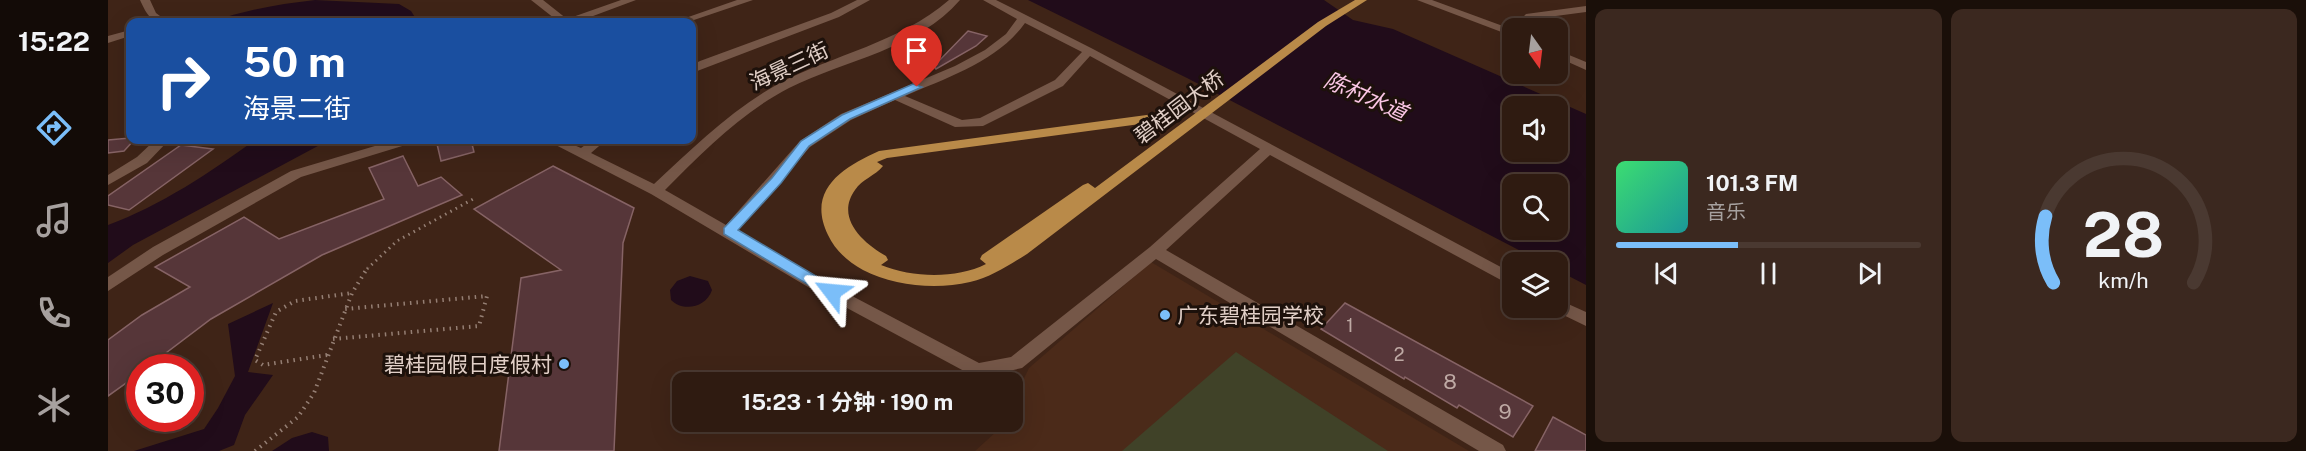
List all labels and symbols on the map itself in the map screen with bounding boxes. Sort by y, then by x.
north arrow [1502,18,1568,84]
pin [891,25,942,87]
street label: 海景三街 [746,37,832,95]
street label: 碧桂园大桥 [1130,65,1228,149]
water label: 陈村水道 [1321,66,1414,127]
position arrow [800,260,864,324]
place label: 广东碧桂园学校 [1177,303,1324,328]
marker: 广东碧桂园学校 [1158,308,1172,322]
house number: 1 [1346,315,1354,336]
house number: 2 [1394,344,1404,365]
place label: 碧桂园假日度假村 [384,352,552,377]
speed limit sign: 30 [126,354,204,432]
marker: 碧桂园假日度假村 [557,357,571,371]
house number: 8 [1443,369,1457,394]
house number: 9 [1498,399,1512,424]

